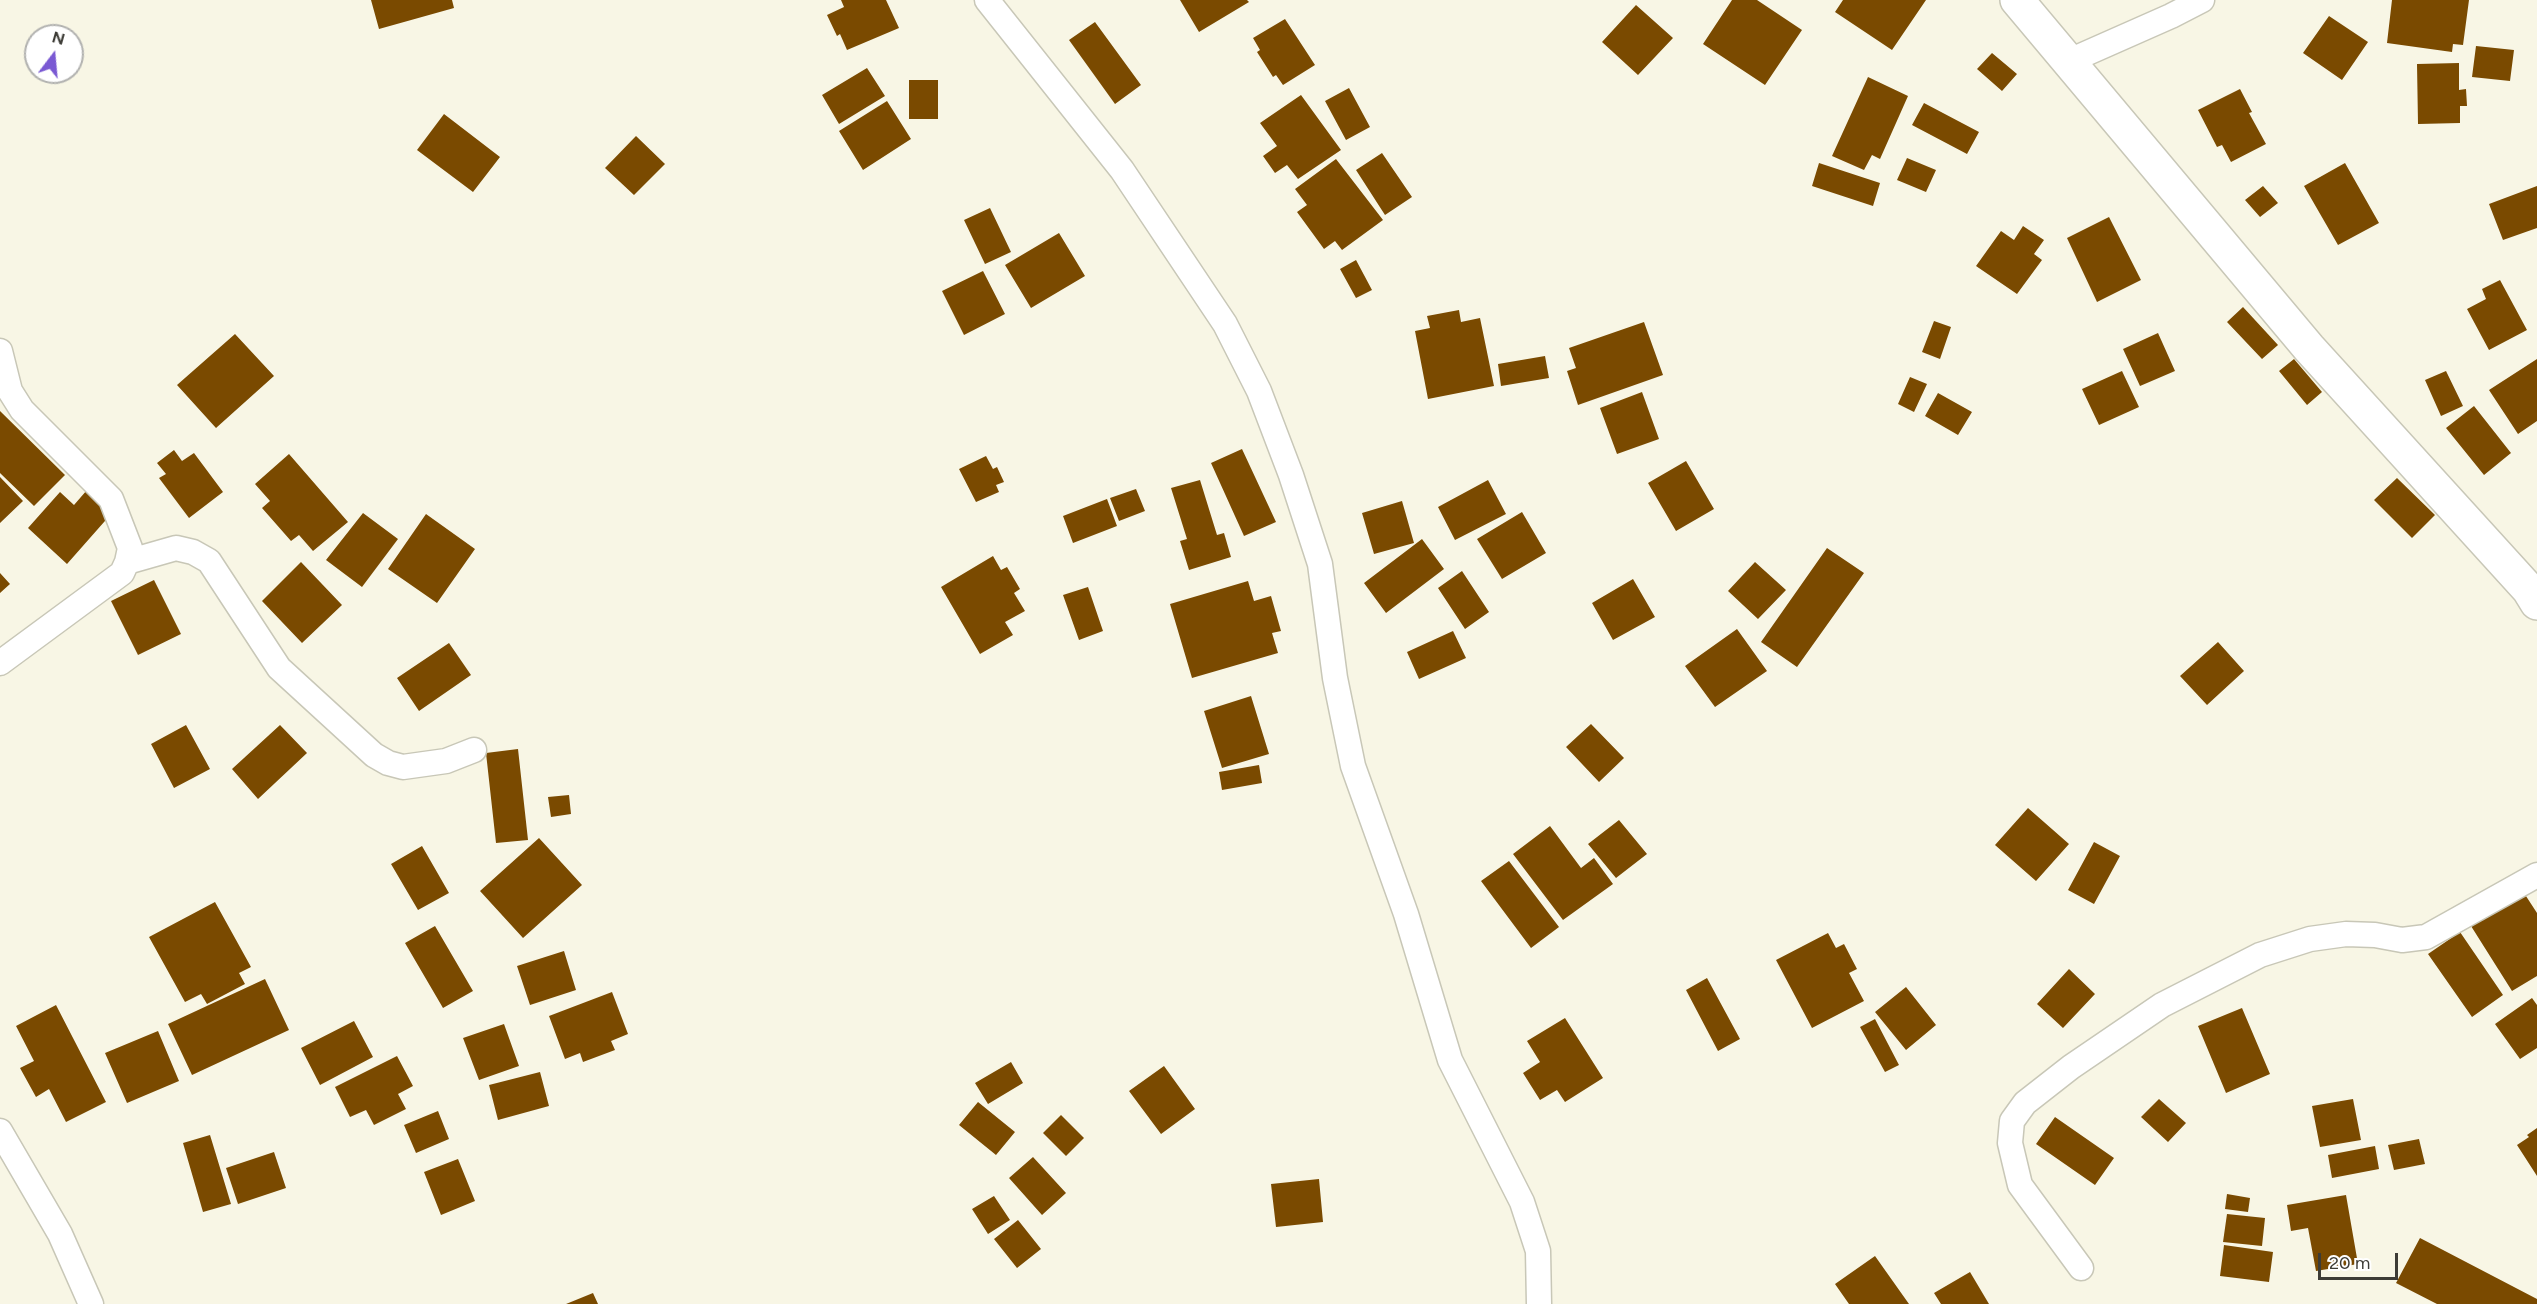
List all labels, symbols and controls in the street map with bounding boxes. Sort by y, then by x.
north arrow [24,24,84,84]
text: N [50,27,67,49]
scale bar [2321,1241,2400,1279]
text: 20 m [2329,1252,2370,1274]

